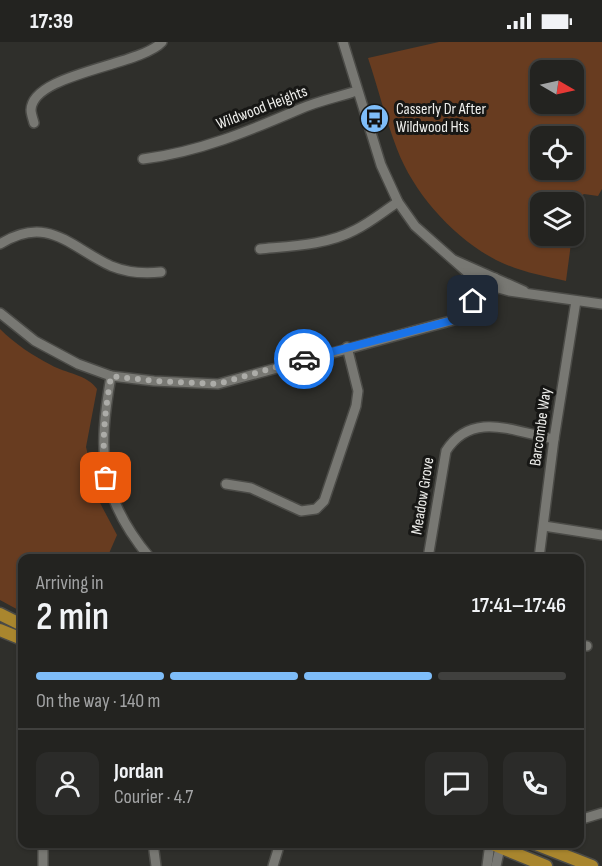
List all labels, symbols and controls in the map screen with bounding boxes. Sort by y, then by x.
text: 17:39 [30,8,73,35]
north arrow [530,60,584,114]
map controls [530,60,584,246]
street label: Wildwood Heights [214,82,310,134]
place label: Casserly Dr After Wildwood Hts [396,100,486,137]
bus stop icon: Casserly Dr After Wildwood Hts [359,102,391,134]
button: locate [530,126,584,180]
button: layers [530,192,584,246]
pin [447,275,498,326]
icon: home [456,284,489,317]
courier [274,329,334,389]
icon: car [288,343,321,376]
street label: Barcombe Way [526,387,556,467]
pin [80,452,131,503]
street label: Meadow Grove [407,456,439,536]
icon: bag [89,461,122,494]
text: Arriving in [36,571,104,595]
text: 17:41–17:46 [472,592,566,619]
text: 2 min [36,594,109,641]
text: On the way · 140 m [36,689,160,713]
button: person [36,752,99,815]
button: chat [425,752,488,815]
button: phone [503,752,566,815]
text: Jordan [114,758,163,785]
text: Courier · 4.7 [114,785,193,809]

